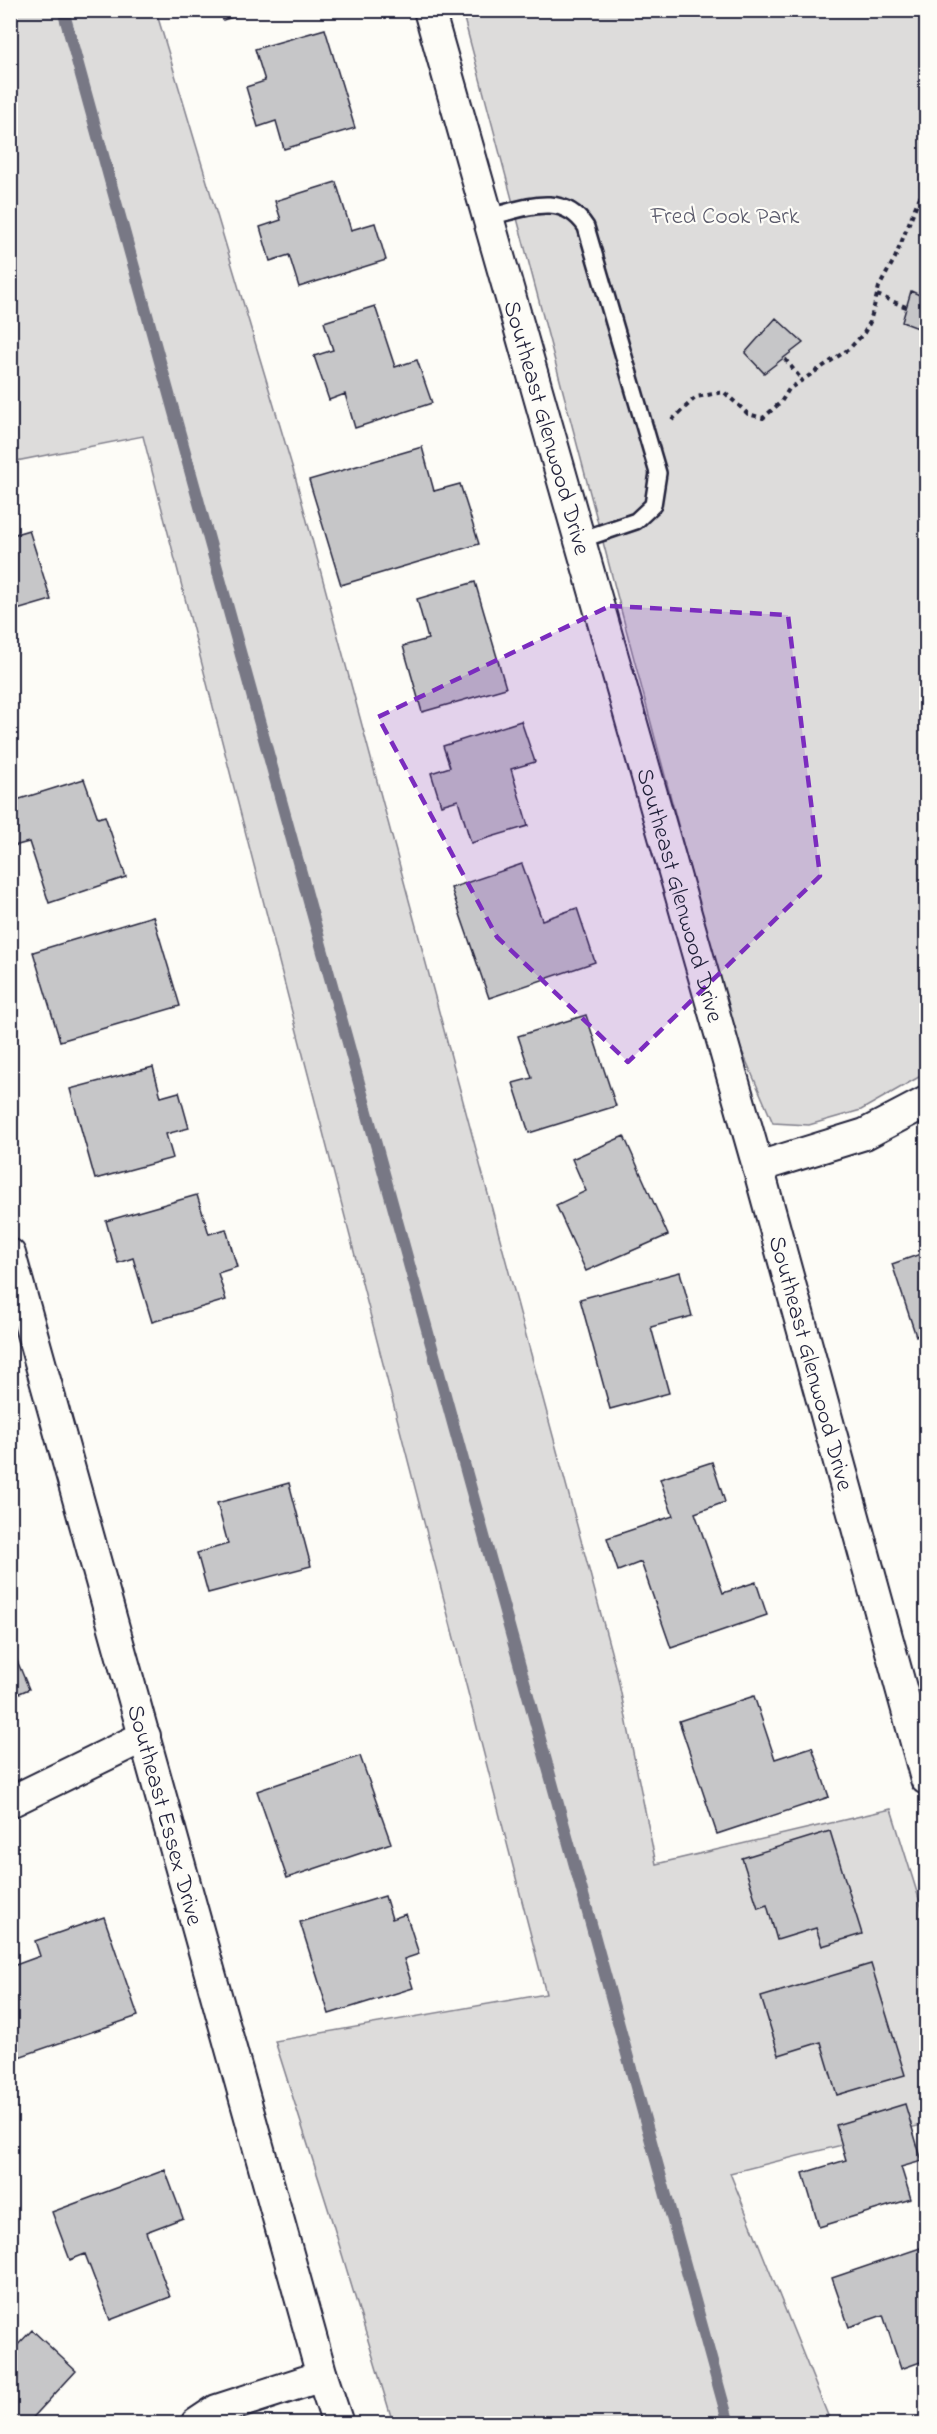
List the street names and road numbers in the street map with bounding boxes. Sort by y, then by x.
street label: Southeast Glenwood Drive [493,297,598,560]
street label: Southeast Glenwood Drive [625,764,731,1027]
street label: Southeast Glenwood Drive [758,1232,861,1495]
street label: Southeast Essex Drive [116,1701,211,1930]

